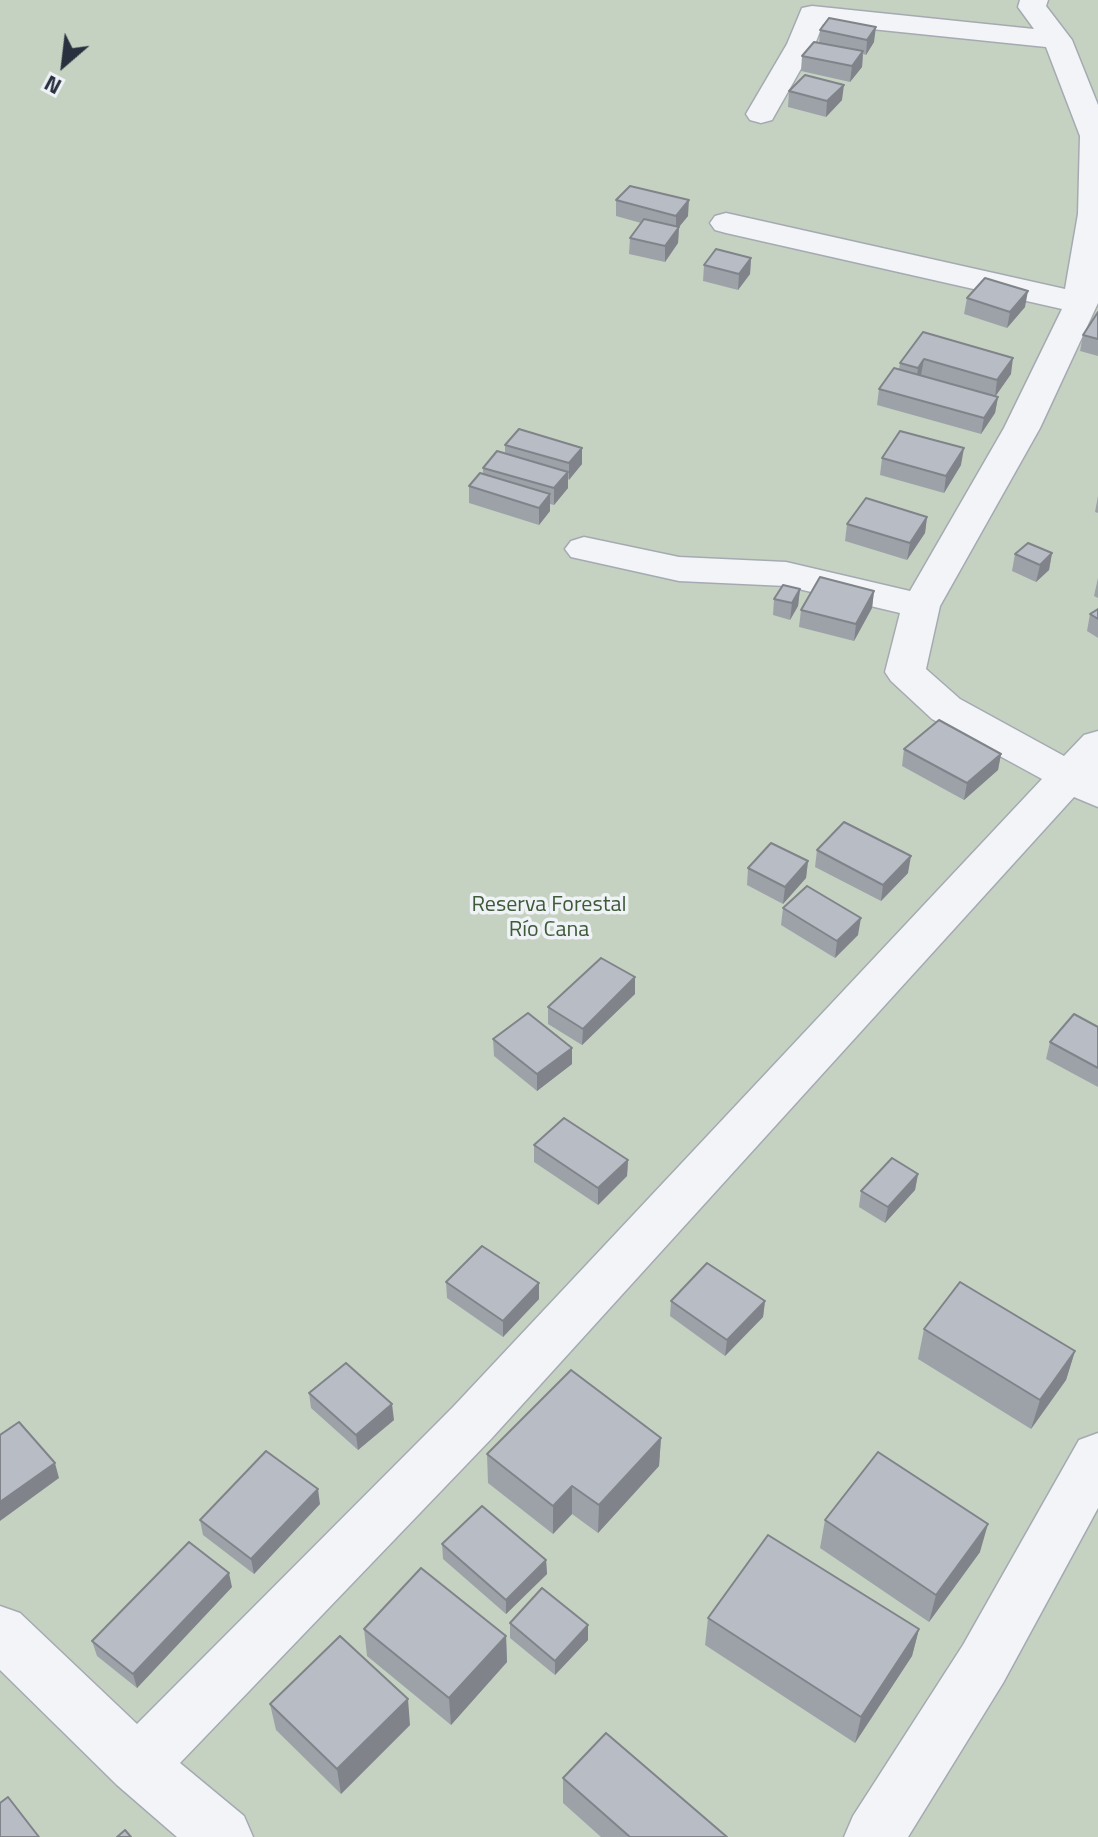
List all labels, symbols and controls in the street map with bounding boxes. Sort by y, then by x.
north arrow [24,24,104,104]
text: N [38,67,67,104]
park label: Reserva Forestal Río Cana [471,893,627,944]

